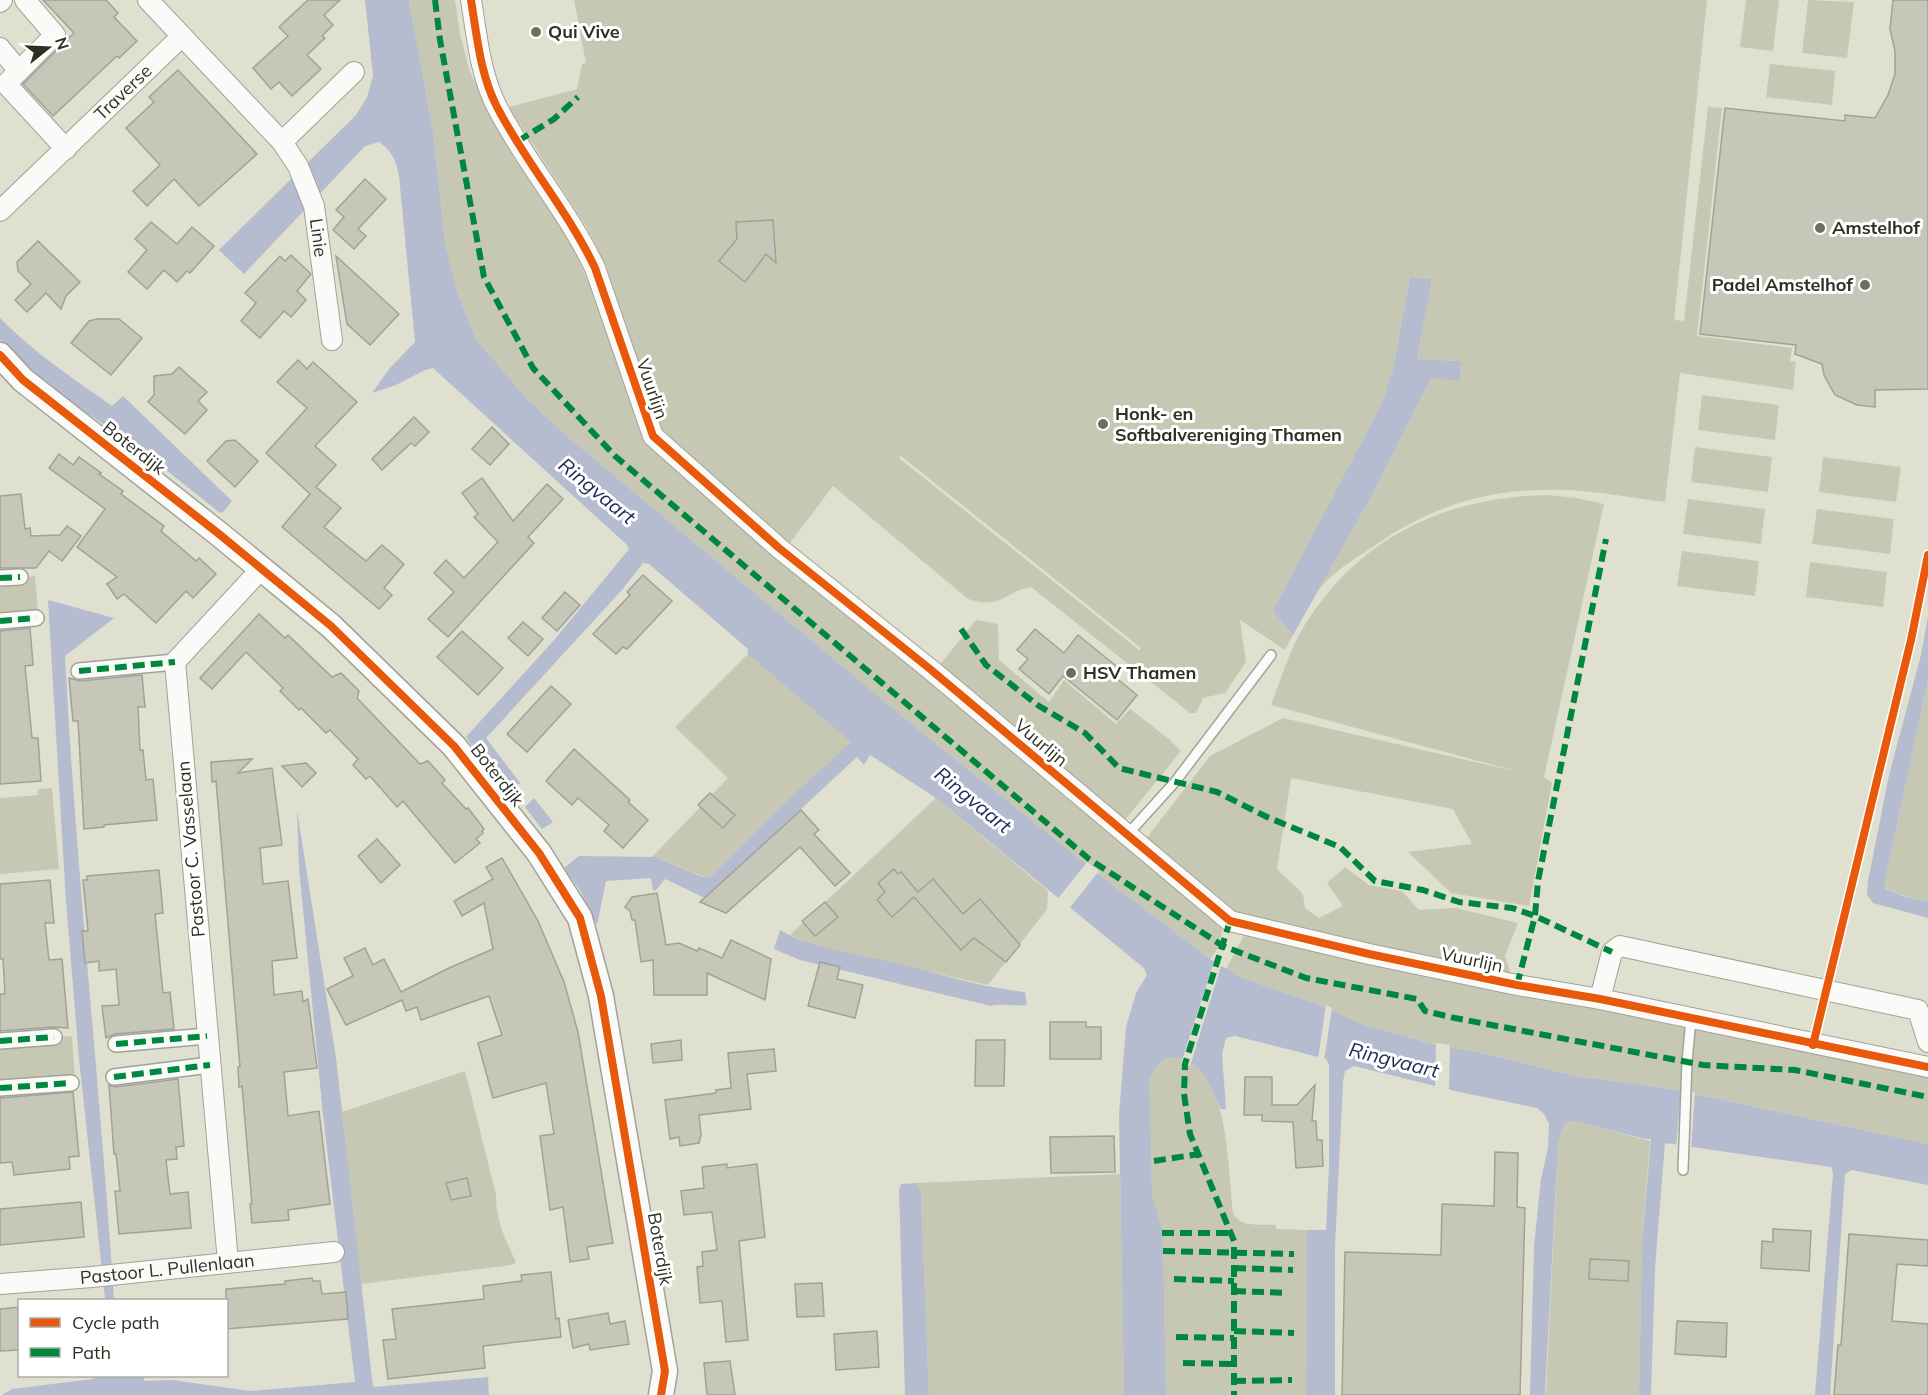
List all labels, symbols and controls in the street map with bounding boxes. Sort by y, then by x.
north arrow [18,18,78,78]
place label: Qui Vive [548,20,620,43]
marker: Qui Vive [529,25,543,39]
text: N [51,35,74,52]
street label: Traverse [89,59,157,125]
place label: Amstelhof [1832,216,1920,239]
street label: Linie [305,217,333,258]
marker: Amstelhof [1813,221,1827,235]
place label: Padel Amstelhof [1712,273,1853,296]
marker: Padel Amstelhof [1858,278,1872,292]
street label: Vuurlijn [631,356,673,422]
place label: Honk- en Softbalvereniging Thamen [1115,402,1342,446]
street label: Boterdijk [98,416,171,480]
marker: Honk- en Softbalvereniging Thamen [1096,417,1110,431]
water label: Ringvaart [554,452,642,530]
place label: HSV Thamen [1083,661,1196,684]
marker: HSV Thamen [1064,666,1078,680]
street label: Vuurlijn [1010,714,1073,771]
street label: Boterdijk [466,739,530,811]
street label: Pastoor C. Vasselaan [171,760,210,938]
water label: Ringvaart [930,761,1018,839]
street label: Vuurlijn [1439,942,1505,977]
water label: Ringvaart [1347,1036,1443,1083]
street label: Boterdijk [643,1211,678,1288]
street label: Pastoor L. Pullenlaan [79,1248,256,1289]
legend [18,1299,228,1377]
text: Cycle path [72,1311,159,1334]
text: Path [72,1341,111,1364]

